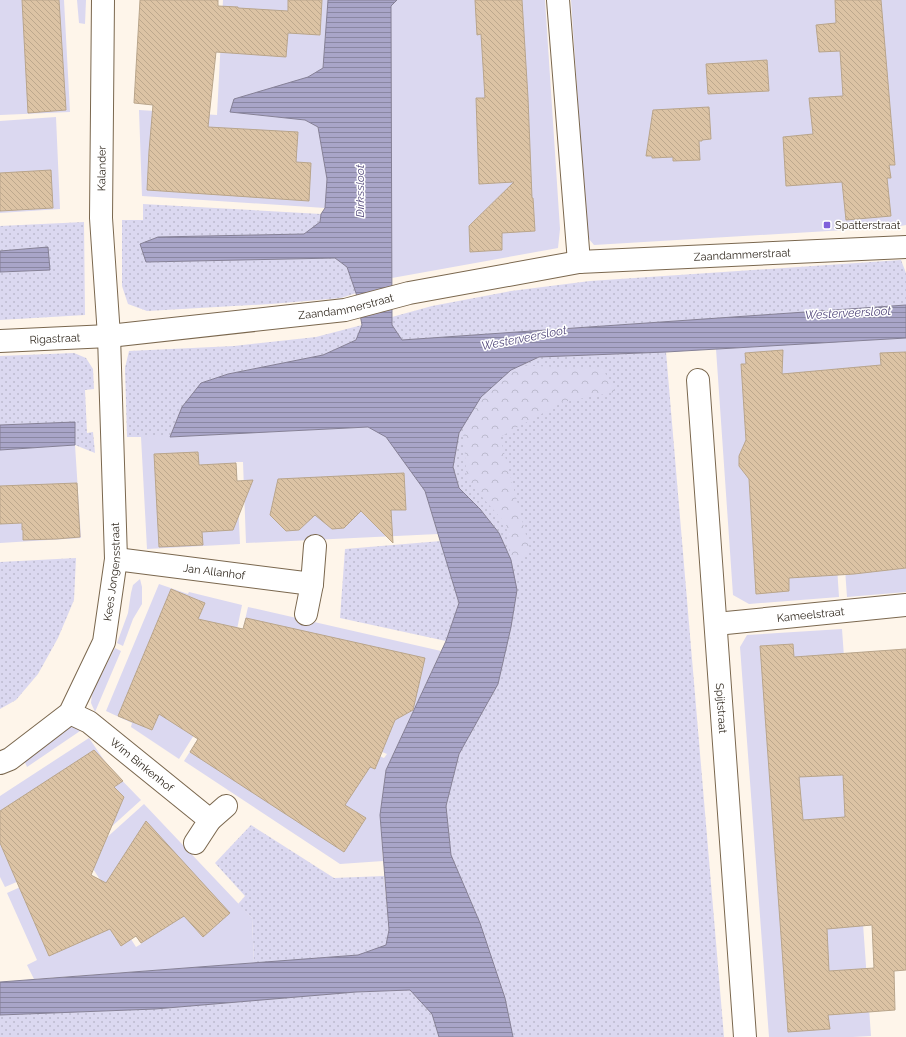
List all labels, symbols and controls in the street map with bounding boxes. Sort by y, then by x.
street label: Kalander [95,145,109,191]
water label: Dirkssloot [353,164,367,218]
place label: Spatterstraat [835,219,901,232]
marker: Spatterstraat [822,220,832,230]
street label: Zaandammerstraat [693,246,791,264]
street label: Zaandammerstraat [297,291,396,322]
water label: Westerveersloot [804,304,892,322]
water label: Westerveersloot [480,323,568,353]
street label: Rigastraat [29,331,81,347]
street label: Kees Jongensstraat [101,522,123,622]
street label: Jan Allanhof [182,562,246,582]
street label: Kameelstraat [776,605,845,625]
street label: Spijtstraat [713,683,729,734]
street label: Wim Binkenhof [107,736,176,795]

